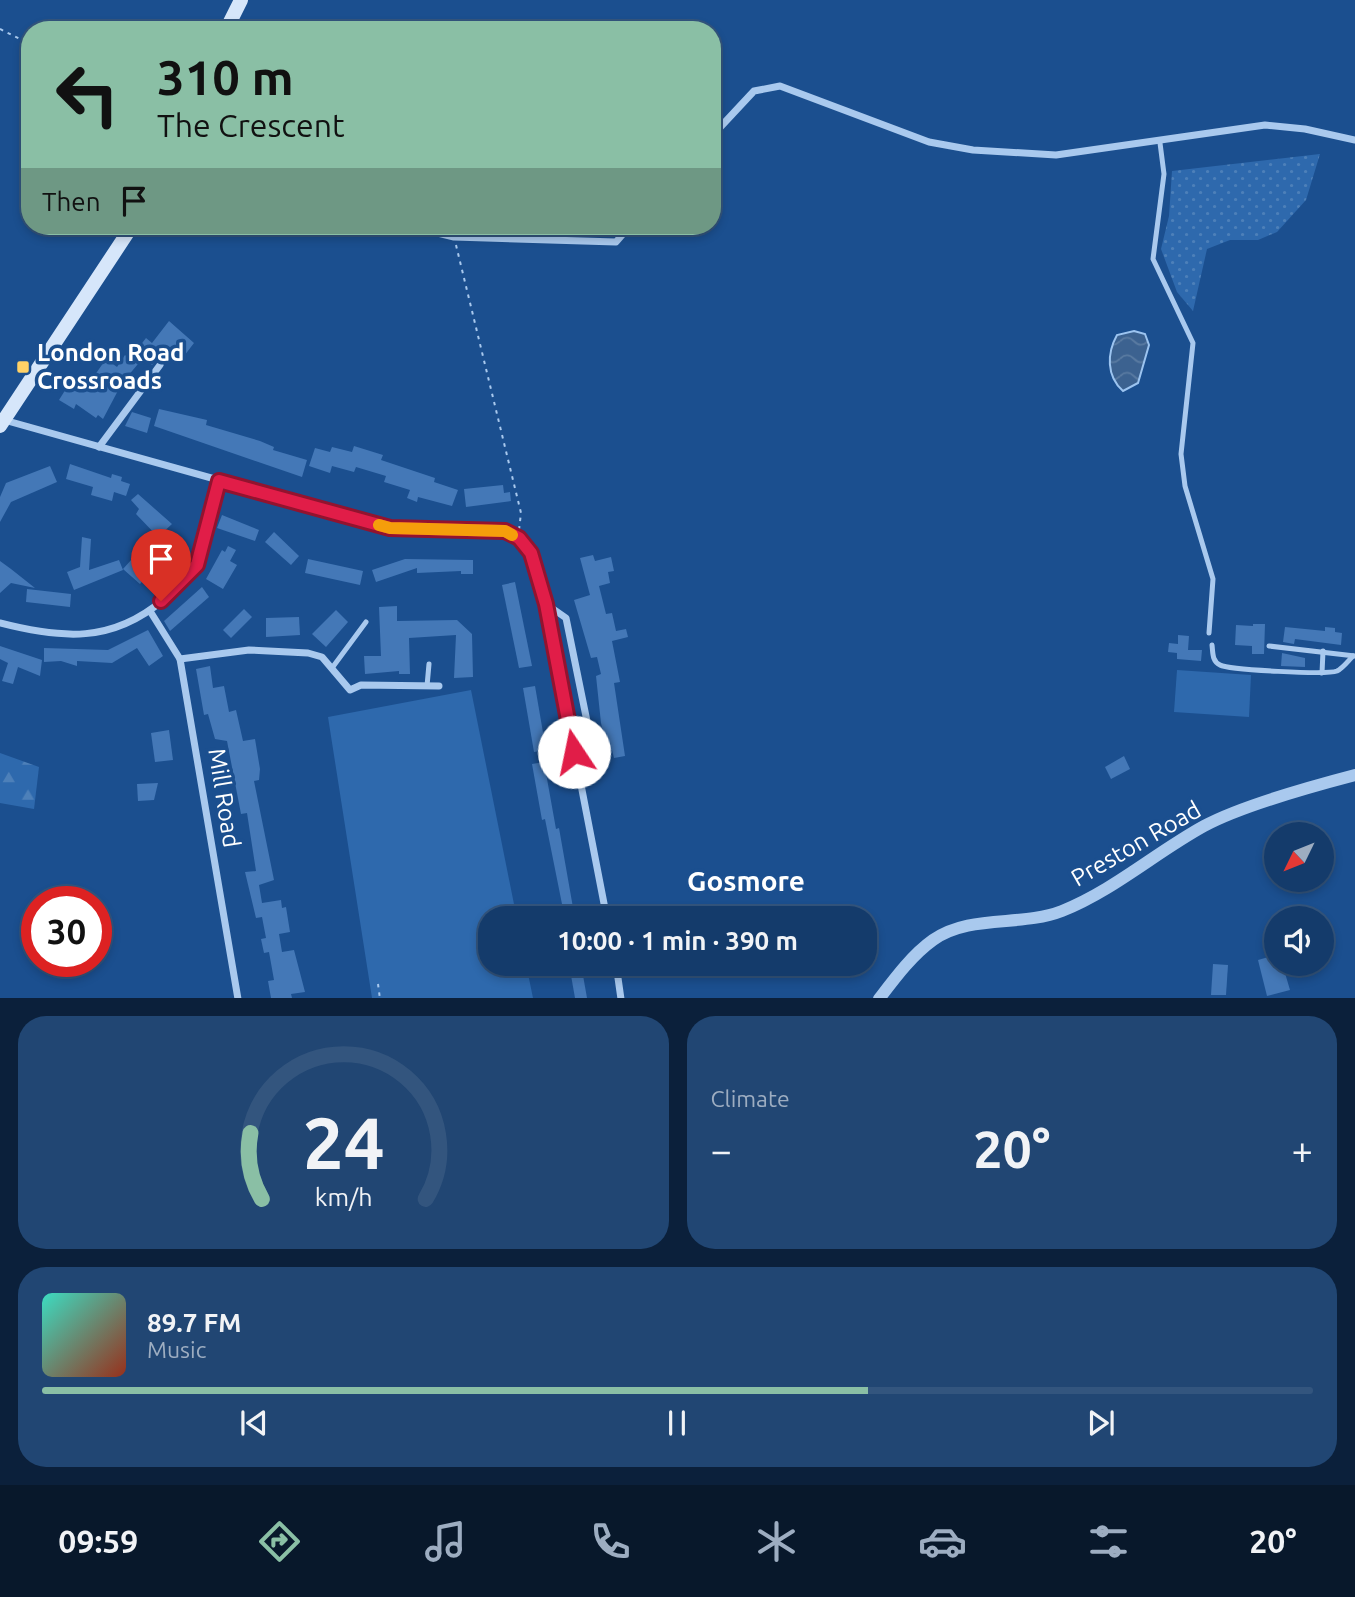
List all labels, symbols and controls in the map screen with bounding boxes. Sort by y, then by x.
icon: left [42,49,133,140]
text: 310 m [157,49,294,104]
text: The Crescent [157,107,345,143]
icon: arrive [115,182,153,220]
text: Then [42,187,101,216]
place label: London Road Crossroads [37,339,184,394]
marker: London Road Crossroads [15,359,31,375]
pin [131,529,191,601]
icon: arrive [142,540,180,578]
position arrow [537,715,611,789]
street label: Mill Road [203,746,246,849]
street label: Preston Road [1066,796,1205,892]
north arrow [1264,822,1334,892]
map controls [1264,822,1334,976]
district label: Gosmore [687,865,805,896]
speed limit sign: 30 [21,886,112,977]
button: sound [1264,906,1334,976]
text: 10:00 · 1 min · 390 m [557,926,798,955]
text: Climate [711,1086,790,1111]
text: 24 [302,1101,384,1183]
text: 20° [973,1120,1050,1178]
text: − [711,1129,732,1171]
text: + [1292,1129,1313,1171]
text: km/h [314,1182,372,1210]
text: 89.7 FM [147,1308,241,1337]
text: Music [147,1337,206,1362]
icon: previous [235,1404,273,1442]
icon: pause [658,1404,696,1442]
icon: next [1082,1404,1120,1442]
icon: directions [255,1517,304,1566]
icon: music [421,1517,470,1566]
icon: phone [586,1517,635,1566]
icon: climate [752,1517,801,1566]
icon: car [918,1517,967,1566]
icon: filters [1084,1517,1133,1566]
text: 09:59 [58,1523,138,1559]
text: 20° [1249,1523,1297,1559]

